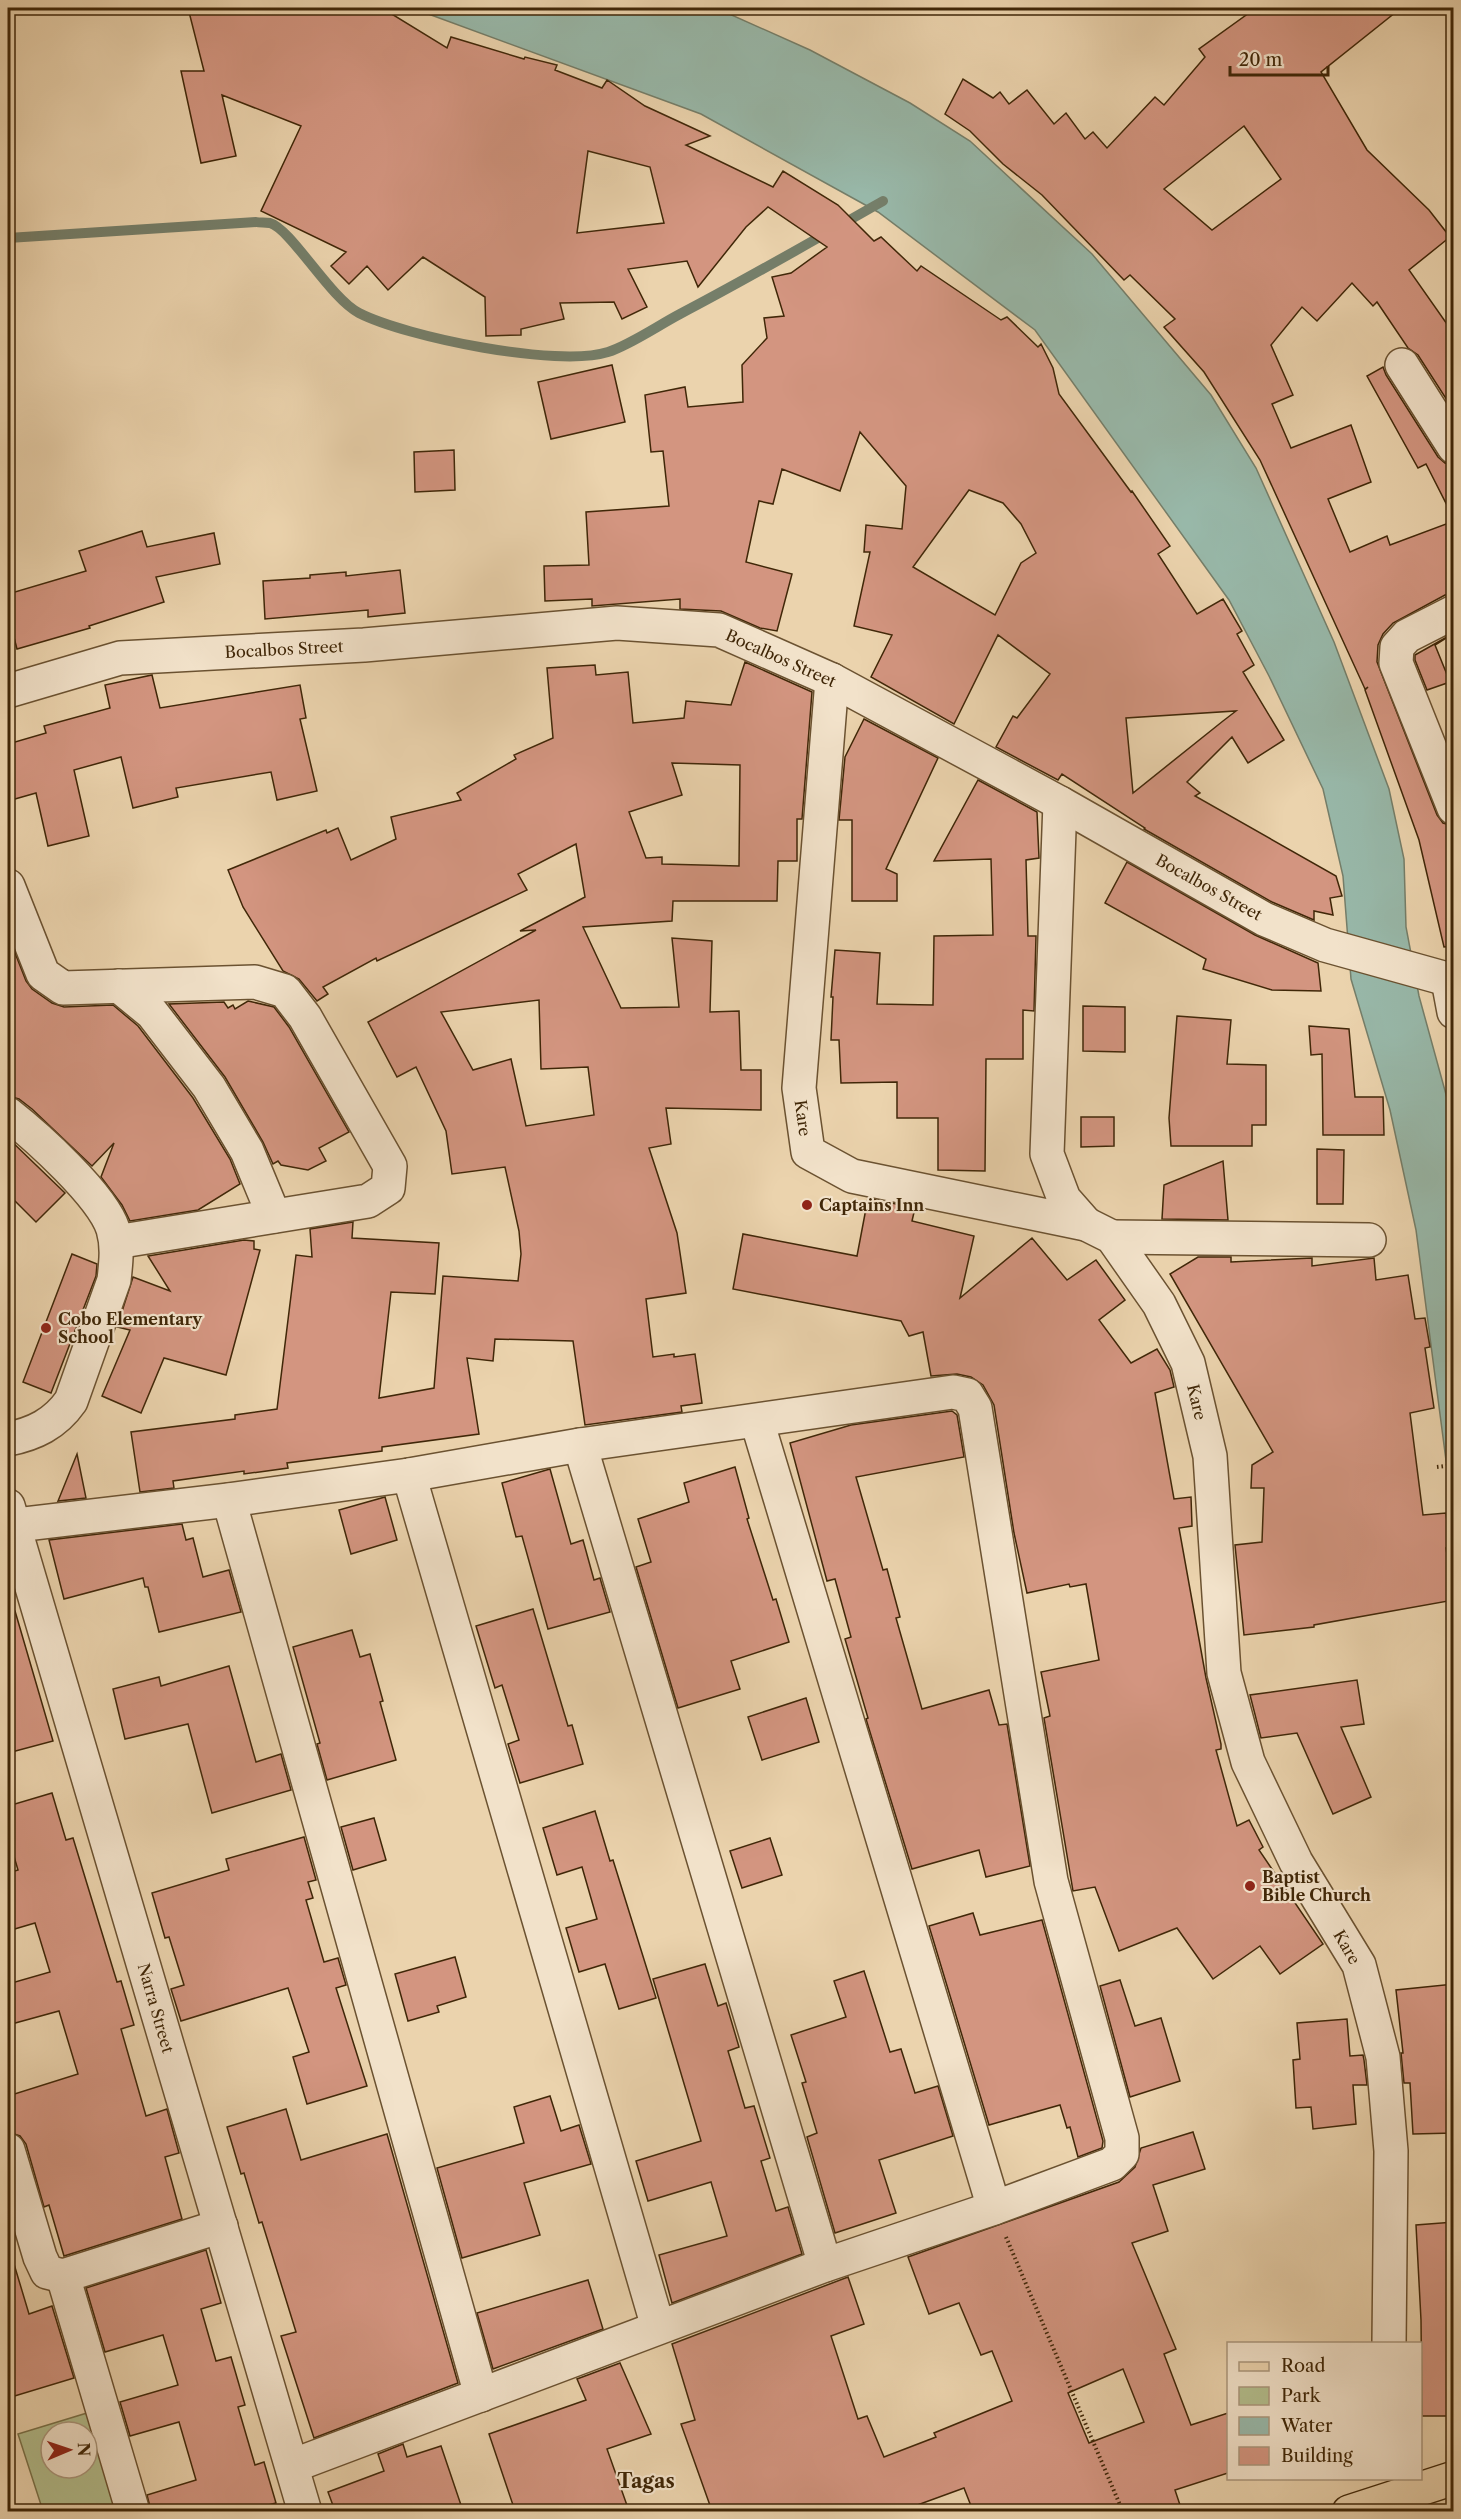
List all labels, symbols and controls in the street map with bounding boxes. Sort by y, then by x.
scale bar [1230,39,1328,77]
text: 20 m [1239,49,1283,71]
street label: Bocalbos Street [723,625,840,691]
street label: Bocalbos Street [224,636,344,662]
street label: Bocalbos Street [1152,849,1266,925]
street label: Kare [791,1099,815,1137]
place label: Captains Inn [819,1195,924,1215]
marker: Captains Inn [800,1198,814,1212]
place label: Cobo Elementary School [58,1309,203,1347]
marker: Cobo Elementary School [39,1321,53,1335]
street label: Kare [1183,1382,1211,1422]
place label: Baptist Bible Church [1262,1867,1371,1905]
marker: Baptist Bible Church [1243,1879,1257,1893]
street label: Kare [1329,1926,1365,1968]
street label: Narra Street [134,1961,178,2056]
legend [1227,2342,1422,2480]
text: Road [1281,2355,1326,2377]
text: Park [1281,2385,1322,2407]
text: Water [1280,2415,1333,2437]
north arrow [39,2420,99,2480]
text: N [74,2442,94,2457]
text: Building [1281,2445,1353,2467]
district label: Tagas [617,2469,675,2493]

